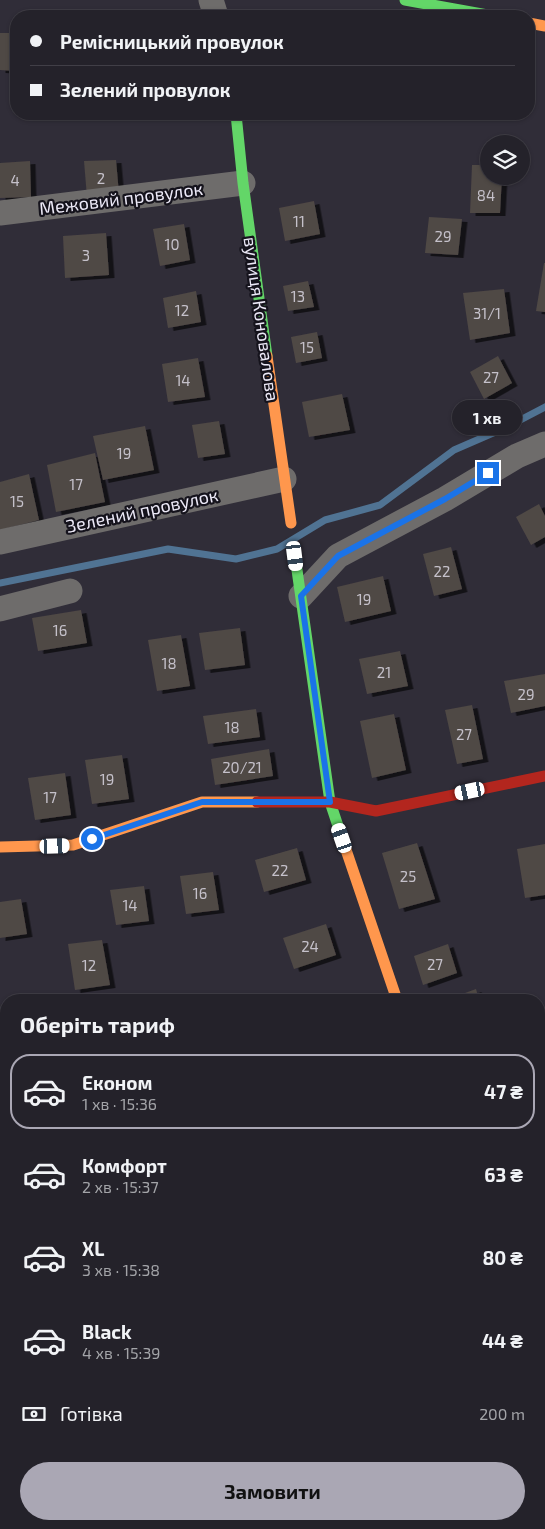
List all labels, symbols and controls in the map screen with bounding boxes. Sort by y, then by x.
text: Ремісницький провулок [60,30,284,53]
text: Зелений провулок [60,78,230,101]
map controls [480,135,530,185]
button: layers [480,135,530,185]
house number: 2 [97,169,105,187]
house number: 4 [10,171,20,189]
street label: Межовий провулок [38,177,205,219]
house number: 84 [477,186,495,204]
house number: 11 [293,212,305,230]
house number: 29 [434,227,452,245]
house number: 10 [164,235,180,253]
street label: вулиця Коновалова [240,235,284,403]
house number: 3 [82,246,90,264]
house number: 13 [291,287,305,305]
house number: 12 [175,301,189,319]
house number: 31/1 [473,304,501,322]
house number: 15 [300,338,314,356]
house number: 27 [483,368,499,386]
house number: 14 [175,371,191,389]
callout: 1 хв [453,400,523,436]
text: 1 хв [473,408,501,427]
house number: 19 [117,444,131,462]
route end [477,462,499,484]
house number: 17 [69,475,83,493]
street label: Зелений провулок [64,483,220,537]
house number: 15 [10,492,24,510]
car [285,540,304,572]
house number: 22 [434,562,450,580]
house number: 19 [357,590,371,608]
house number: 16 [53,621,67,639]
house number: 18 [161,654,177,672]
house number: 21 [377,663,391,681]
house number: 29 [517,685,535,703]
house number: 18 [224,718,240,736]
house number: 27 [456,725,472,743]
house number: 20/21 [222,758,262,776]
house number: 19 [100,770,114,788]
car [453,781,486,801]
house number: 17 [43,788,57,806]
car [330,821,353,855]
route start [81,828,103,850]
car [39,838,70,854]
house number: 22 [272,861,288,879]
house number: 25 [400,867,416,885]
house number: 16 [193,884,207,902]
house number: 14 [122,896,138,914]
house number: 24 [301,937,319,955]
house number: 27 [427,955,443,973]
house number: 12 [82,956,96,974]
text: Оберіть тариф [20,1011,175,1037]
icon: car [22,1069,67,1114]
text: Економ [82,1071,153,1094]
text: 47 ₴ [484,1080,523,1103]
text: 1 хв · 15:36 [82,1094,157,1113]
icon: car [22,1152,67,1197]
text: Комфорт [82,1154,167,1177]
text: 63 ₴ [484,1163,523,1186]
text: 2 хв · 15:37 [82,1177,159,1196]
icon: car [22,1235,67,1280]
text: XL [82,1237,104,1260]
text: 80 ₴ [482,1246,523,1269]
text: 3 хв · 15:38 [82,1260,160,1279]
icon: car [22,1318,67,1363]
text: Black [82,1320,132,1343]
text: 44 ₴ [482,1329,523,1352]
text: 4 хв · 15:39 [82,1343,160,1362]
icon: cash [20,1400,48,1428]
text: Готівка [60,1402,123,1425]
text: 200 m [479,1404,525,1423]
button: Замовити [20,1462,525,1520]

